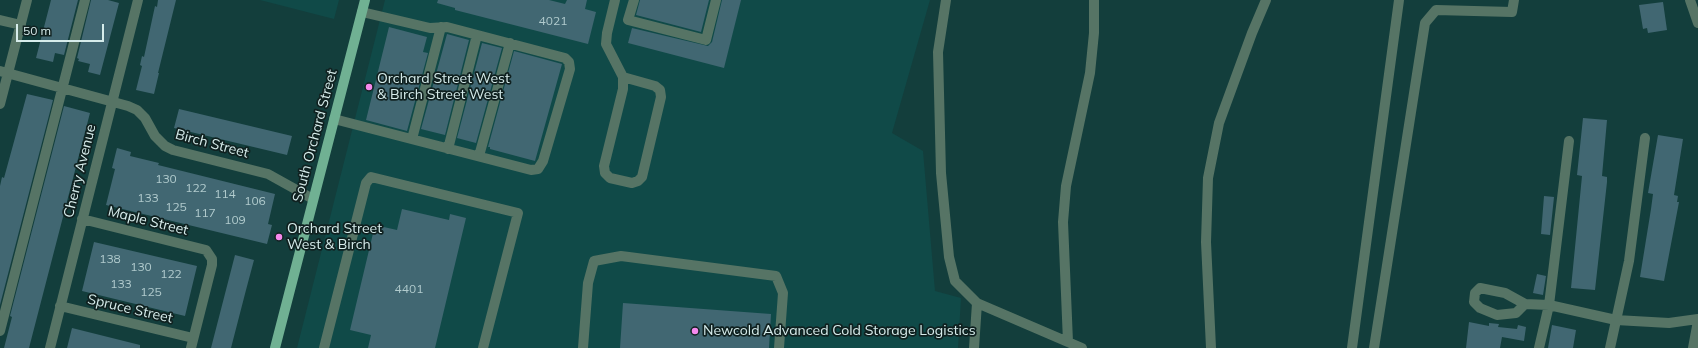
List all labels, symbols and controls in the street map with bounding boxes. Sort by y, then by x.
house number: 4021 [539,14,567,28]
scale bar [18,16,106,42]
text: 50 m [23,23,51,38]
street label: South Orchard Street [289,68,341,204]
place label: Orchard Street West & Birch Street West [377,71,510,104]
marker: Orchard Street West & Birch Street West [364,82,374,92]
street label: Cherry Avenue [60,122,100,220]
street label: Birch Street [173,126,251,162]
house number: 130 [155,172,177,186]
house number: 122 [185,181,207,195]
house number: 114 [214,187,236,201]
house number: 133 [137,191,159,205]
house number: 106 [244,194,266,208]
house number: 125 [165,200,187,214]
street label: Maple Street [106,203,190,239]
house number: 117 [194,206,216,220]
house number: 109 [224,213,246,227]
place label: Orchard Street West & Birch [287,221,382,254]
marker: Orchard Street West & Birch [274,232,284,242]
house number: 138 [99,252,121,266]
house number: 130 [130,260,152,274]
house number: 122 [160,267,182,281]
house number: 133 [110,277,132,291]
house number: 4401 [395,282,423,296]
house number: 125 [140,285,162,299]
street label: Spruce Street [86,291,174,327]
place label: Newcold Advanced Cold Storage Logistics [703,323,976,339]
marker: Newcold Advanced Cold Storage Logistics [690,326,700,336]

